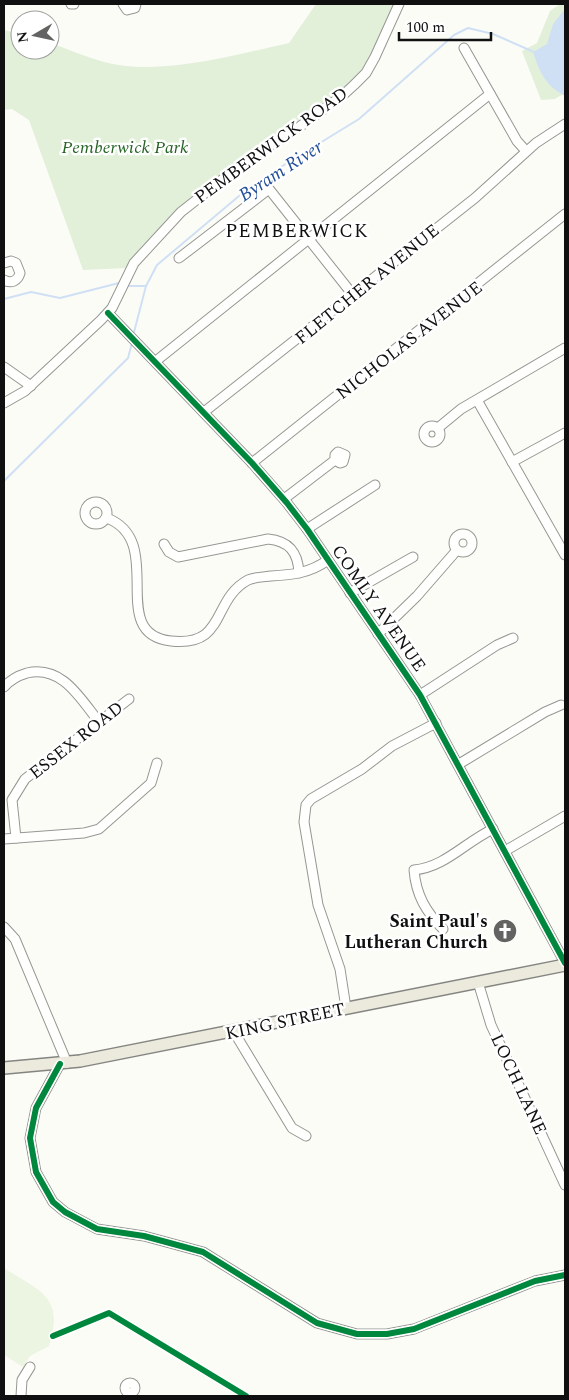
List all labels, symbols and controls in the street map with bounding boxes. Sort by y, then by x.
north arrow [10,10,60,60]
scale bar [399,10,492,42]
text: 100 m [406,16,445,39]
text: N [11,30,34,44]
street label: PEMBERWICK ROAD [189,80,354,210]
water label: Byram River [233,133,329,209]
park label: Pemberwick Park [62,134,189,161]
district label: PEMBERWICK [225,217,369,246]
street label: FLETCHER AVENUE [289,217,445,351]
street label: NICHOLAS AVENUE [330,275,488,406]
street label: COMLY AVENUE [325,539,433,677]
street label: ESSEX ROAD [23,695,129,786]
place label: Saint Paul's Lutheran Church [344,908,488,956]
church icon: Saint Paul's Lutheran Church [492,918,518,944]
street label: KING STREET [223,996,348,1047]
street label: LOCH LANE [483,1029,554,1139]

